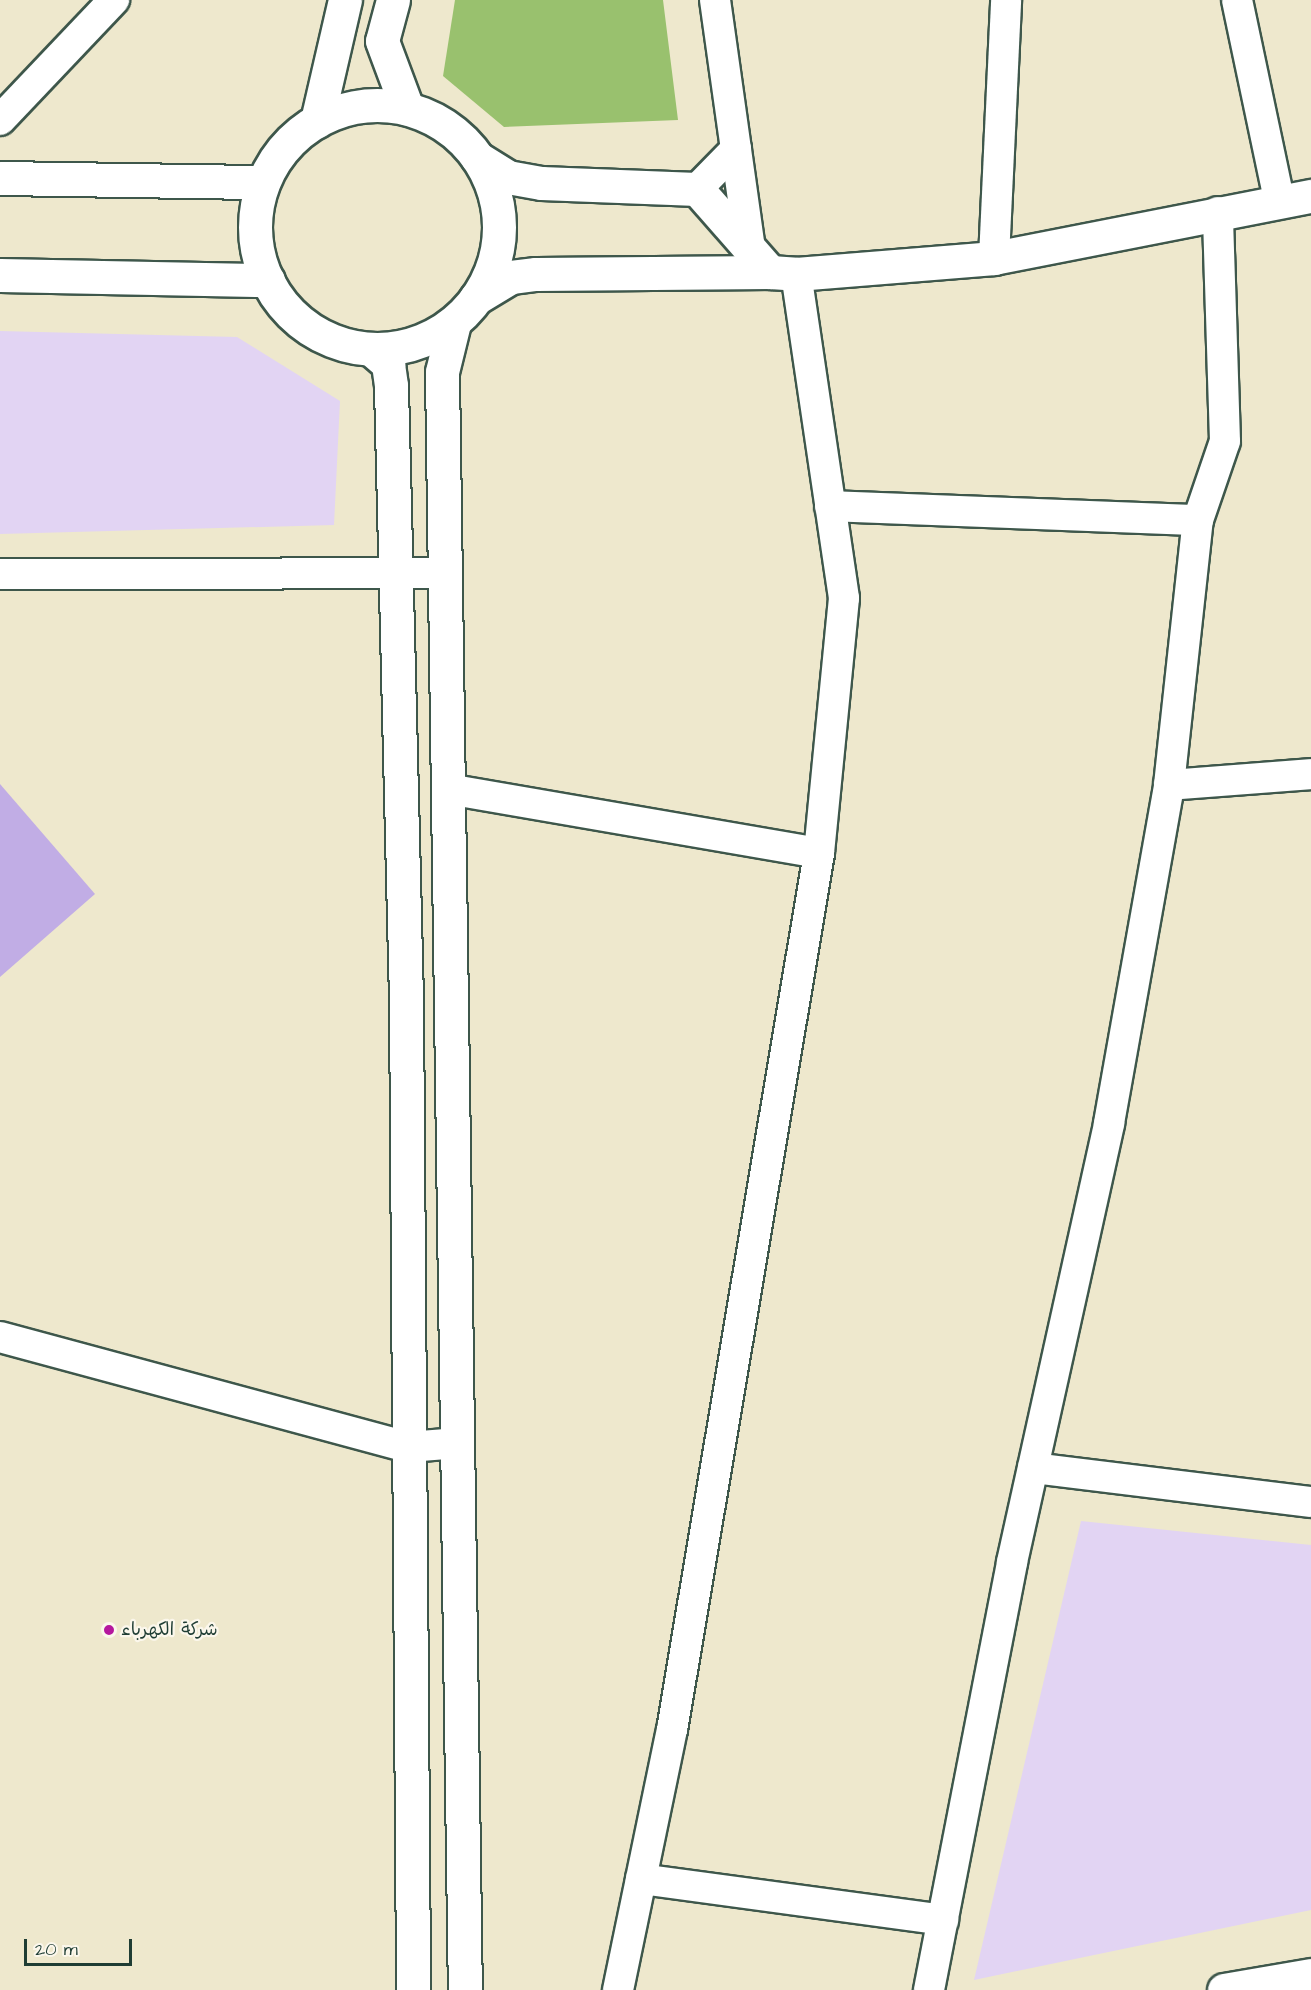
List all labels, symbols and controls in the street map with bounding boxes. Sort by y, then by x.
place label: شركة الكهرباء [121,1619,218,1641]
marker: شركة الكهرباء [102,1623,116,1637]
scale bar [27,1927,135,1965]
text: 20 m [35,1937,78,1962]

